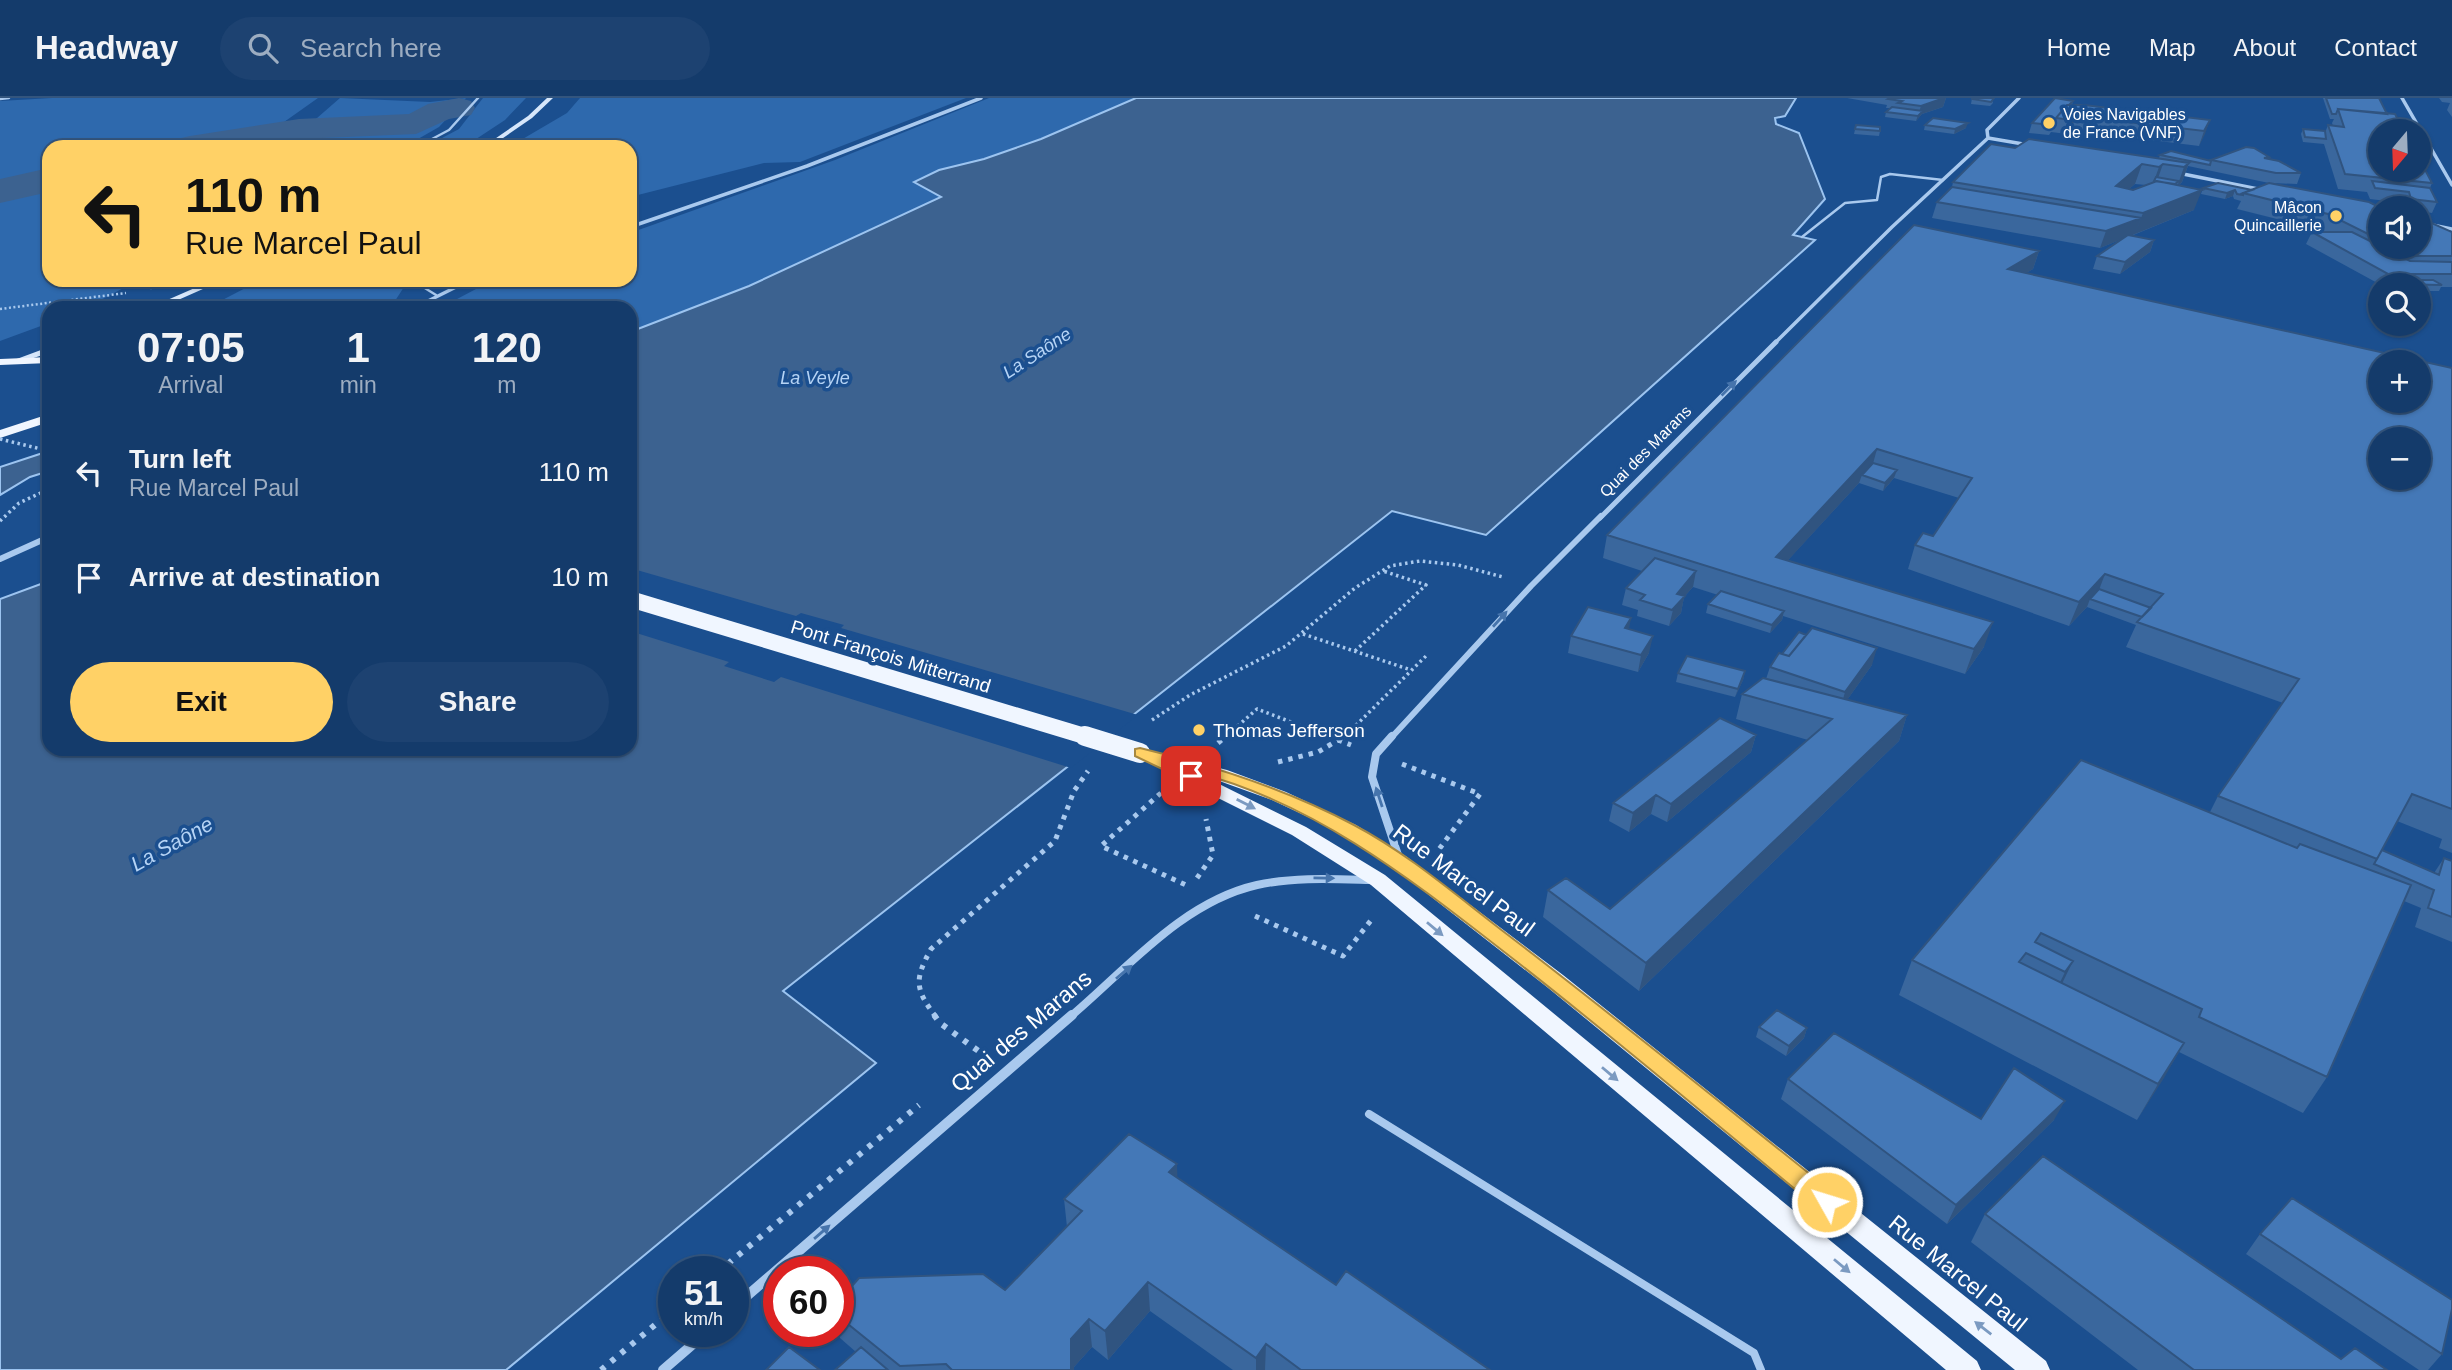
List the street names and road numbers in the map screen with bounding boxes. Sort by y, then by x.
street label: Quai des Marans [1596,402,1694,500]
street label: Pont François Mitterrand [788,616,993,697]
street label: Rue Marcel Paul [1388,818,1540,942]
street label: Quai des Marans [946,965,1096,1097]
street label: Rue Marcel Paul [1884,1209,2032,1337]

